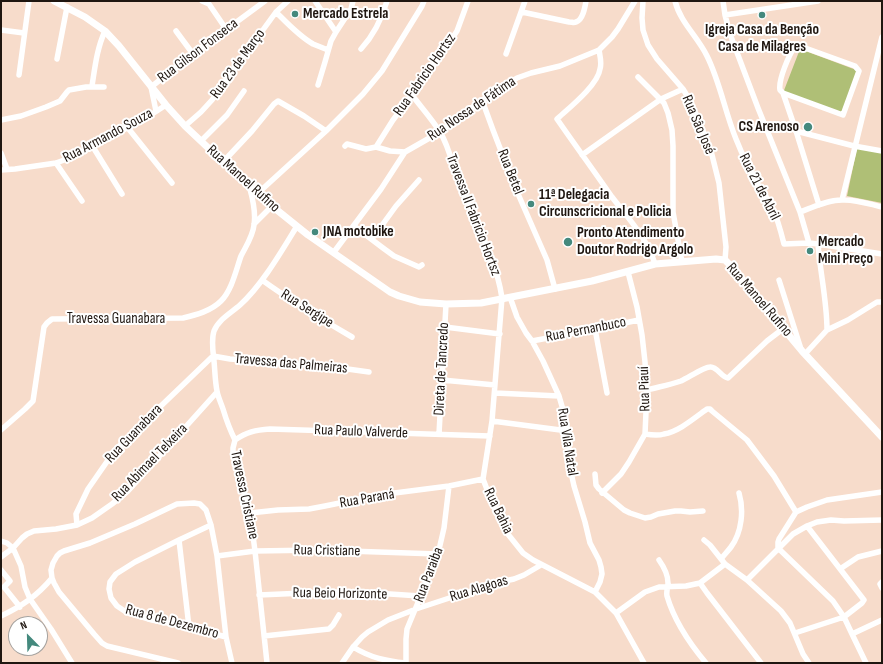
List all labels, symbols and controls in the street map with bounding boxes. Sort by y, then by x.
place label: Mercado Estrela [303,5,388,23]
marker: Mercado Estrela [290,9,300,19]
marker: Igreja Casa da Benção Casa de Milagres [757,10,767,20]
street label: Rua Gilson Fonseca [154,15,242,87]
place label: Igreja Casa da Benção Casa de Milagres [705,21,819,56]
street label: Rua 23 de Março [207,26,269,102]
street label: Rua Fabricio Hortsz [390,30,460,120]
street label: Rua Nossa de Fátima [424,73,520,145]
street label: Rua Sâo José [677,93,719,157]
street label: Rua Armando Souza [60,105,156,167]
place label: CS Arenoso [738,118,799,136]
marker: CS Arenoso [802,121,814,133]
street label: Rua Manoel Rufino [203,141,283,217]
street label: Rua Betel [493,147,527,197]
street label: Rua 21 de Abril [734,151,784,223]
street label: Travessa II Fabricio Hortsz [442,152,504,278]
place label: 11ª Delegacia Circunscricional e Policia [539,186,671,221]
marker: 11ª Delegacia Circunscricional e Policia [526,199,536,209]
place label: JNA motobike [323,223,394,241]
place label: Pronto Atendimento Doutor Rodrigo Argolo [577,224,693,259]
marker: JNA motobike [310,227,320,237]
place label: Mercado Mini Preço [818,233,873,268]
marker: Pronto Atendimento Doutor Rodrigo Argolo [562,236,574,248]
marker: Mercado Mini Preço [805,246,815,256]
street label: Rua Manoel Rufino [722,259,796,341]
street label: Rua Sergipe [277,286,337,332]
street label: Travessa Guanabara [67,310,165,328]
street label: Rua Pernanbuco [544,313,628,347]
street label: Direta de Tancredo [431,322,453,416]
street label: Travessa das Palmeiras [234,350,348,378]
street label: Rua Piauí [635,366,655,412]
street label: Rua Guanabara [101,401,167,467]
street label: Rua Vila Natal [553,407,581,477]
street label: Rua Abimael Telxeira [108,420,192,506]
street label: Rua Paulo Valverde [314,421,408,443]
street label: Travessa Cristiane [226,449,262,541]
street label: Rua Paraná [338,485,396,513]
street label: Rua Bahia [479,485,517,537]
street label: Rua Cristiane [294,541,360,561]
street label: Rua Paraiba [410,545,448,605]
street label: Rua Alagoas [448,572,510,606]
street label: Rua Beio Horizonte [292,584,388,604]
street label: Rua 8 de Dezembro [123,601,221,643]
north arrow [8,616,48,656]
text: N [18,618,29,633]

